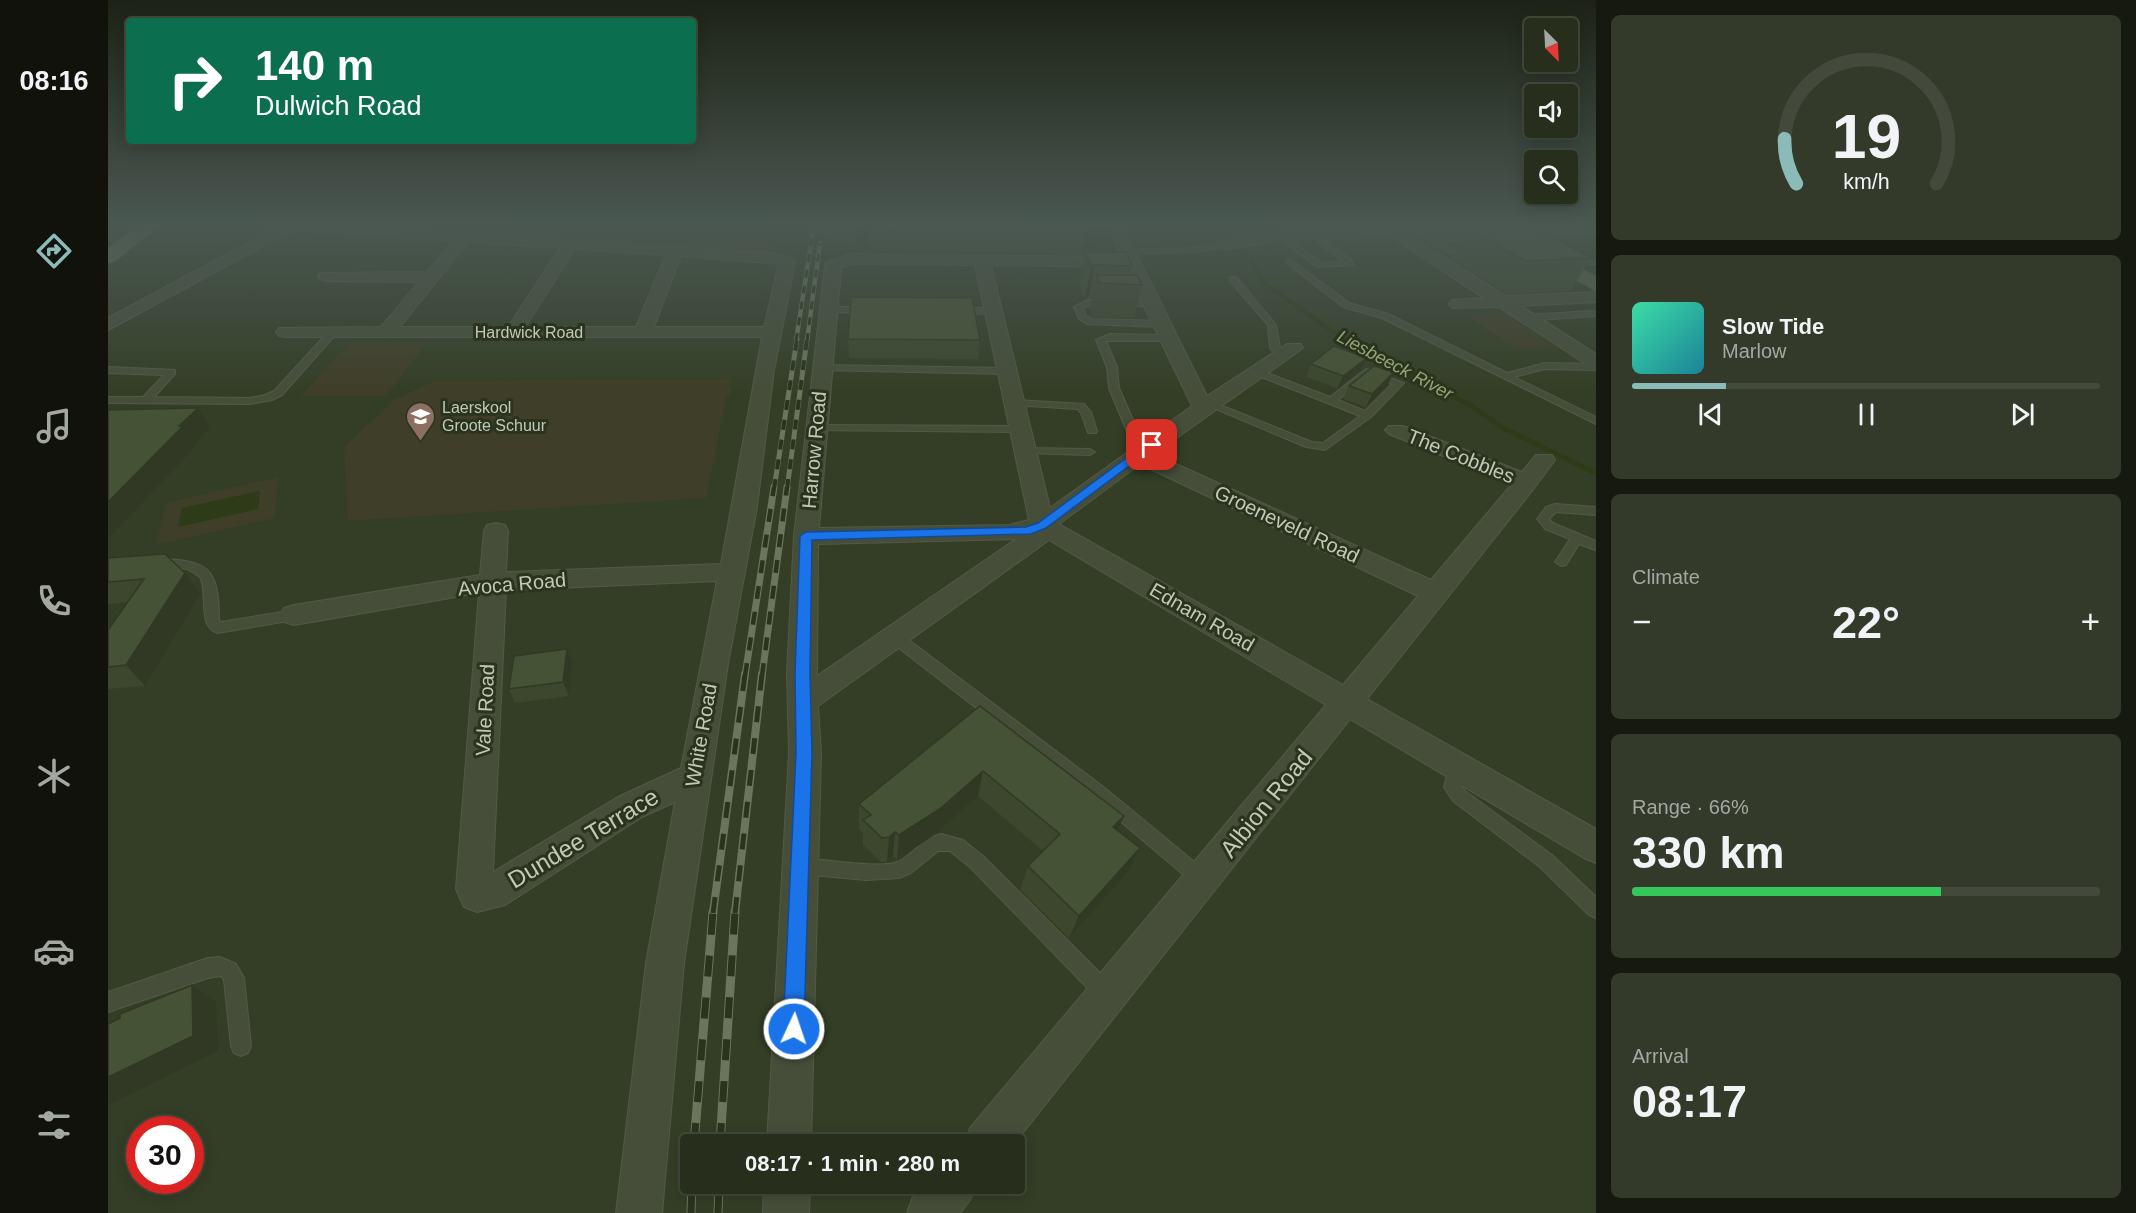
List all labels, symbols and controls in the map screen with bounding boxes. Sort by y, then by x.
north arrow [1524,18,1578,72]
map controls [1524,18,1578,204]
icon: right [156,42,234,120]
text: 140 m [255,42,374,89]
text: 08:16 [19,66,89,96]
button: sound [1524,84,1578,138]
text: Dulwich Road [255,91,422,121]
text: 19 [1831,102,1901,171]
button: search [1524,150,1578,204]
text: km/h [1843,171,1889,195]
icon: directions [33,230,75,272]
text: Slow Tide [1722,314,1824,339]
street label: Hardwick Road [475,324,583,341]
water label: Liesbeeck River [1334,326,1457,404]
text: Marlow [1722,340,1786,362]
street label: Harrow Road [798,390,830,510]
icon: previous [1694,398,1727,431]
icon: pause [1850,398,1883,431]
icon: next [2006,398,2039,431]
place label: Laerskool Groote Schuur [442,399,547,434]
school or university icon: Laerskool Groote Schuur [405,400,437,442]
icon: music [33,405,75,447]
pin [1126,419,1177,470]
street label: The Cobbles [1404,425,1518,487]
icon: arrive [1135,428,1168,461]
street label: Groeneveld Road [1211,481,1363,567]
text: Climate [1632,566,1700,588]
street label: Avoca Road [457,568,567,600]
street label: Ednam Road [1146,578,1258,656]
icon: phone [33,580,75,622]
text: 22° [1832,597,1900,648]
text: − [1632,603,1651,640]
text: + [2081,603,2100,640]
street label: Vale Road [472,664,498,756]
street label: White Road [681,682,721,788]
street label: Albion Road [1214,744,1318,862]
icon: climate [33,755,75,797]
street label: Dundee Terrace [503,783,663,893]
text: Range · 66% [1632,796,1749,818]
text: 330 km [1632,827,1785,878]
icon: car [33,930,75,972]
position arrow [762,997,826,1061]
text: Arrival [1632,1045,1689,1067]
text: 08:17 [1632,1076,1747,1127]
icon: filters [33,1104,75,1146]
speed limit sign: 30 [126,1116,204,1194]
text: 08:17 · 1 min · 280 m [745,1151,960,1176]

